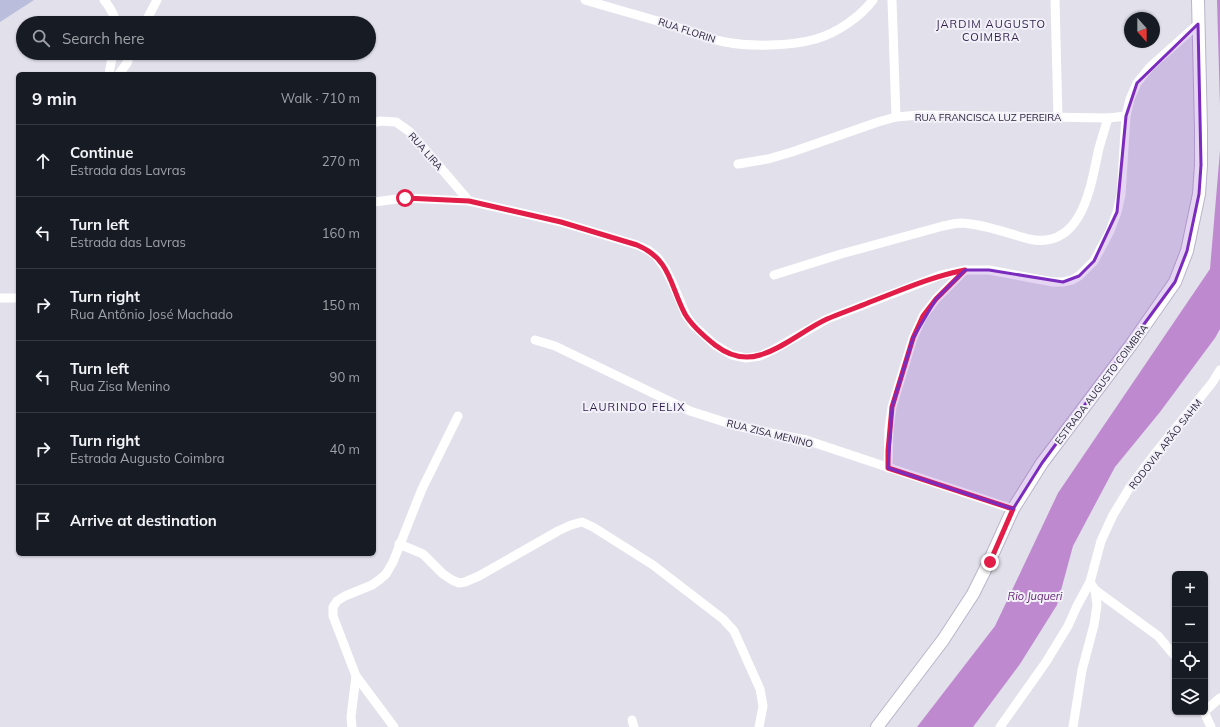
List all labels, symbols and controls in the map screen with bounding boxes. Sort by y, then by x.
north arrow [1124,12,1160,48]
street label: RUA FLORIN [657,15,717,46]
search box [16,16,376,60]
district label: JARDIM AUGUSTO COIMBRA [936,17,1046,44]
icon: search [30,27,52,49]
text: Search here [62,29,144,48]
text: 9 min [32,88,77,109]
text: Walk · 710 m [281,90,360,106]
street label: RUA FRANCISCA LUZ PEREIRA [915,111,1062,124]
street label: RUA LIRA [406,130,446,174]
text: Continue [70,143,133,162]
icon: ahead [32,150,54,172]
text: 270 m [322,153,360,169]
text: Estrada das Lavras [70,162,186,178]
route start [396,189,414,207]
text: Turn left [70,215,129,234]
icon: left [32,222,54,244]
text: 160 m [322,225,360,241]
text: Estrada das Lavras [70,234,186,250]
text: Turn right [70,287,140,306]
icon: right [32,294,54,316]
text: 150 m [322,297,360,313]
text: Rua Antônio José Machado [70,306,233,322]
street label: ESTRADA AUGUSTO COIMBRA [1052,321,1151,447]
text: Turn left [70,359,129,378]
icon: left [32,366,54,388]
text: 90 m [330,369,360,385]
text: Rua Zisa Menino [70,378,170,394]
street label: RODOVIA ARÃO SAHM [1126,397,1205,492]
district label: LAURINDO FELIX [583,400,685,414]
street label: RUA ZISA MENINO [725,416,815,451]
text: Turn right [70,431,140,450]
icon: right [32,438,54,460]
text: 40 m [330,441,360,457]
text: Estrada Augusto Coimbra [70,450,225,466]
icon: arrive [32,510,54,532]
text: Arrive at destination [70,511,217,530]
route end [981,553,999,571]
map controls [1172,571,1208,715]
button: + [1172,571,1208,607]
water label: Rio Juqueri [1008,589,1063,603]
button: − [1172,607,1208,643]
button: locate [1172,643,1208,679]
button: layers [1172,679,1208,715]

